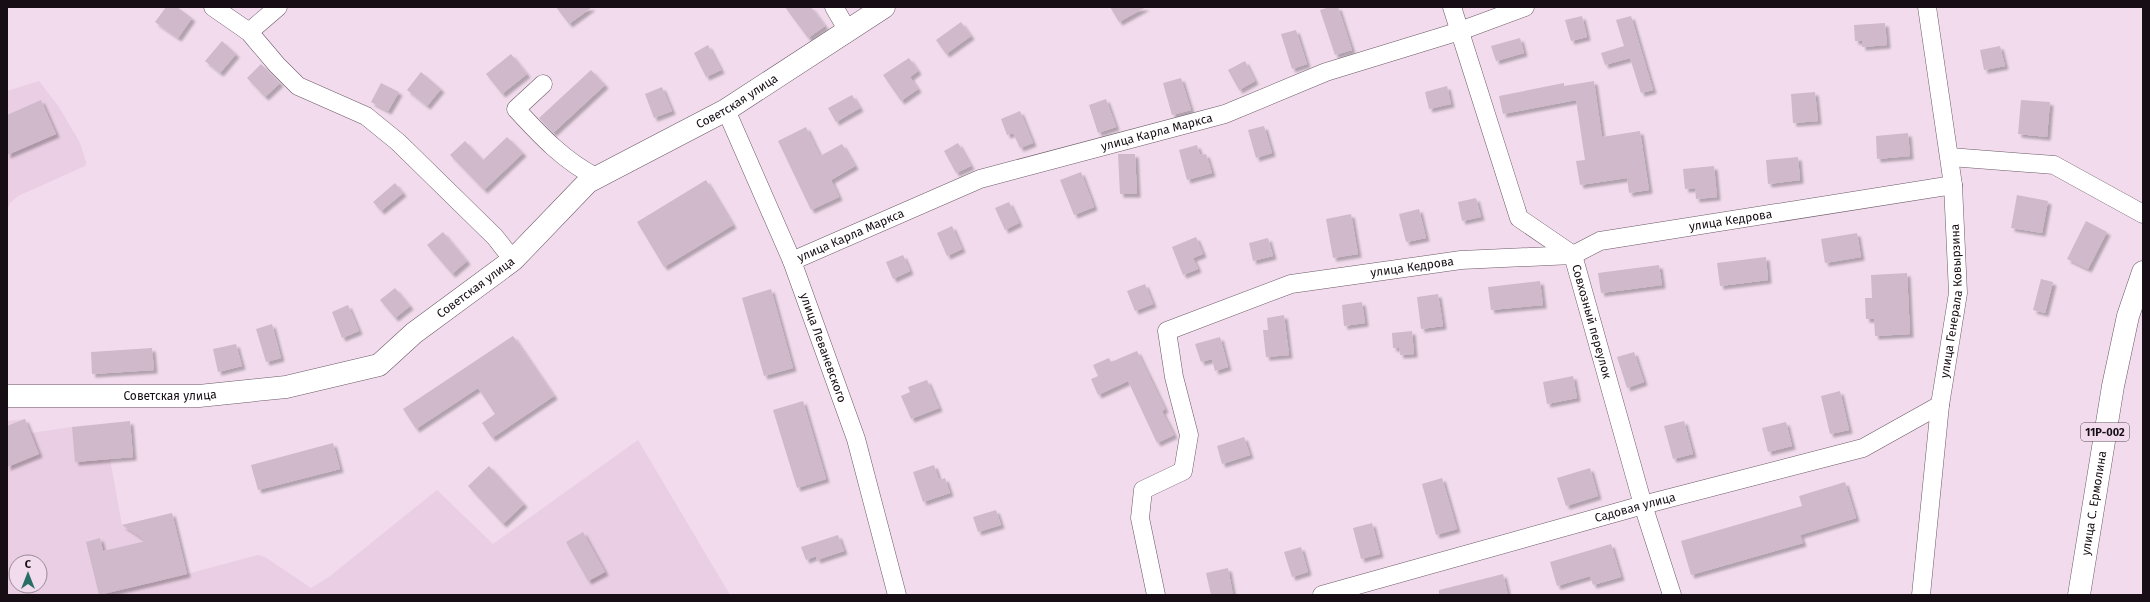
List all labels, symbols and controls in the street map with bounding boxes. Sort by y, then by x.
street label: Советская улица [694,71,780,131]
street label: улица Карла Маркса [1099,111,1214,154]
street label: улица Карла Маркса [795,206,906,265]
street label: улица Кедрова [1688,207,1773,234]
street label: улица Генерала Ковырзина [1937,224,1965,379]
street label: Советская улица [434,254,517,321]
street label: улица Кедрова [1370,254,1455,280]
street label: Совхозный переулок [1569,263,1615,381]
street label: улица Леваневского [797,291,849,404]
street label: Советская улица [123,387,217,403]
road number: 11Р-002 [2081,423,2129,441]
street label: улица С. Ермолина [2079,450,2109,557]
street label: Садовая улица [1593,490,1677,525]
north arrow [8,554,48,594]
text: С [25,558,32,571]

